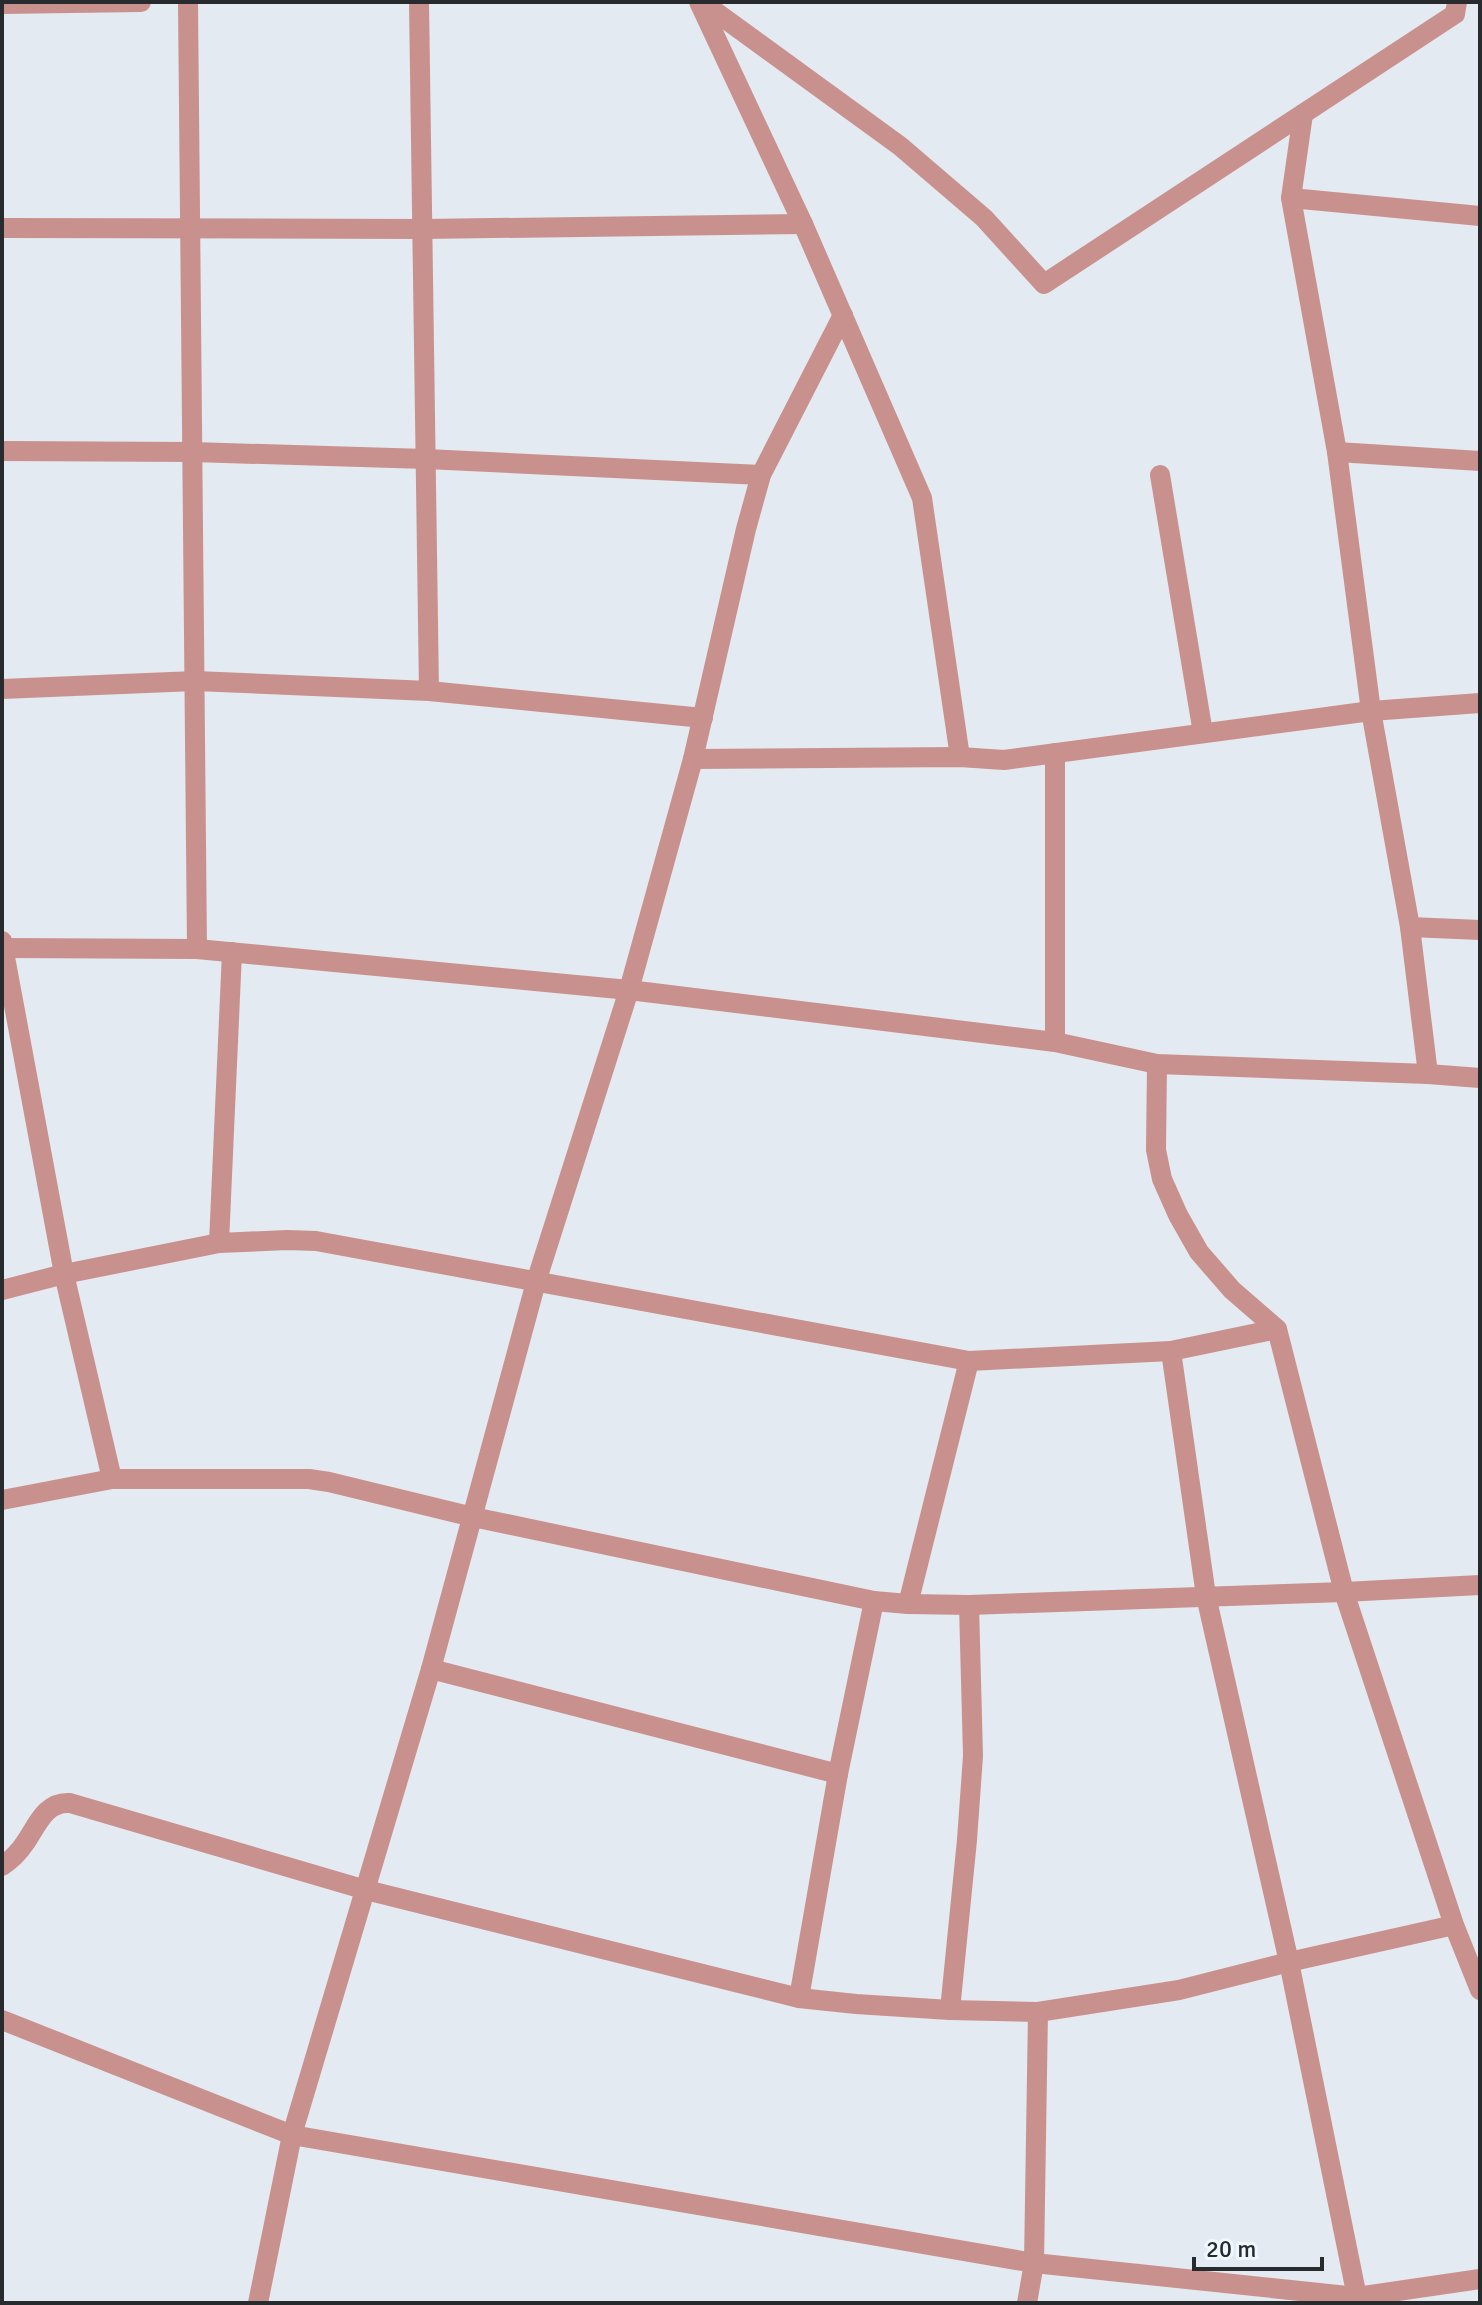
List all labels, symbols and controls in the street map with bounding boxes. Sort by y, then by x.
scale bar [1194,2221,1322,2271]
text: 20 m [1206,2234,1256,2264]

